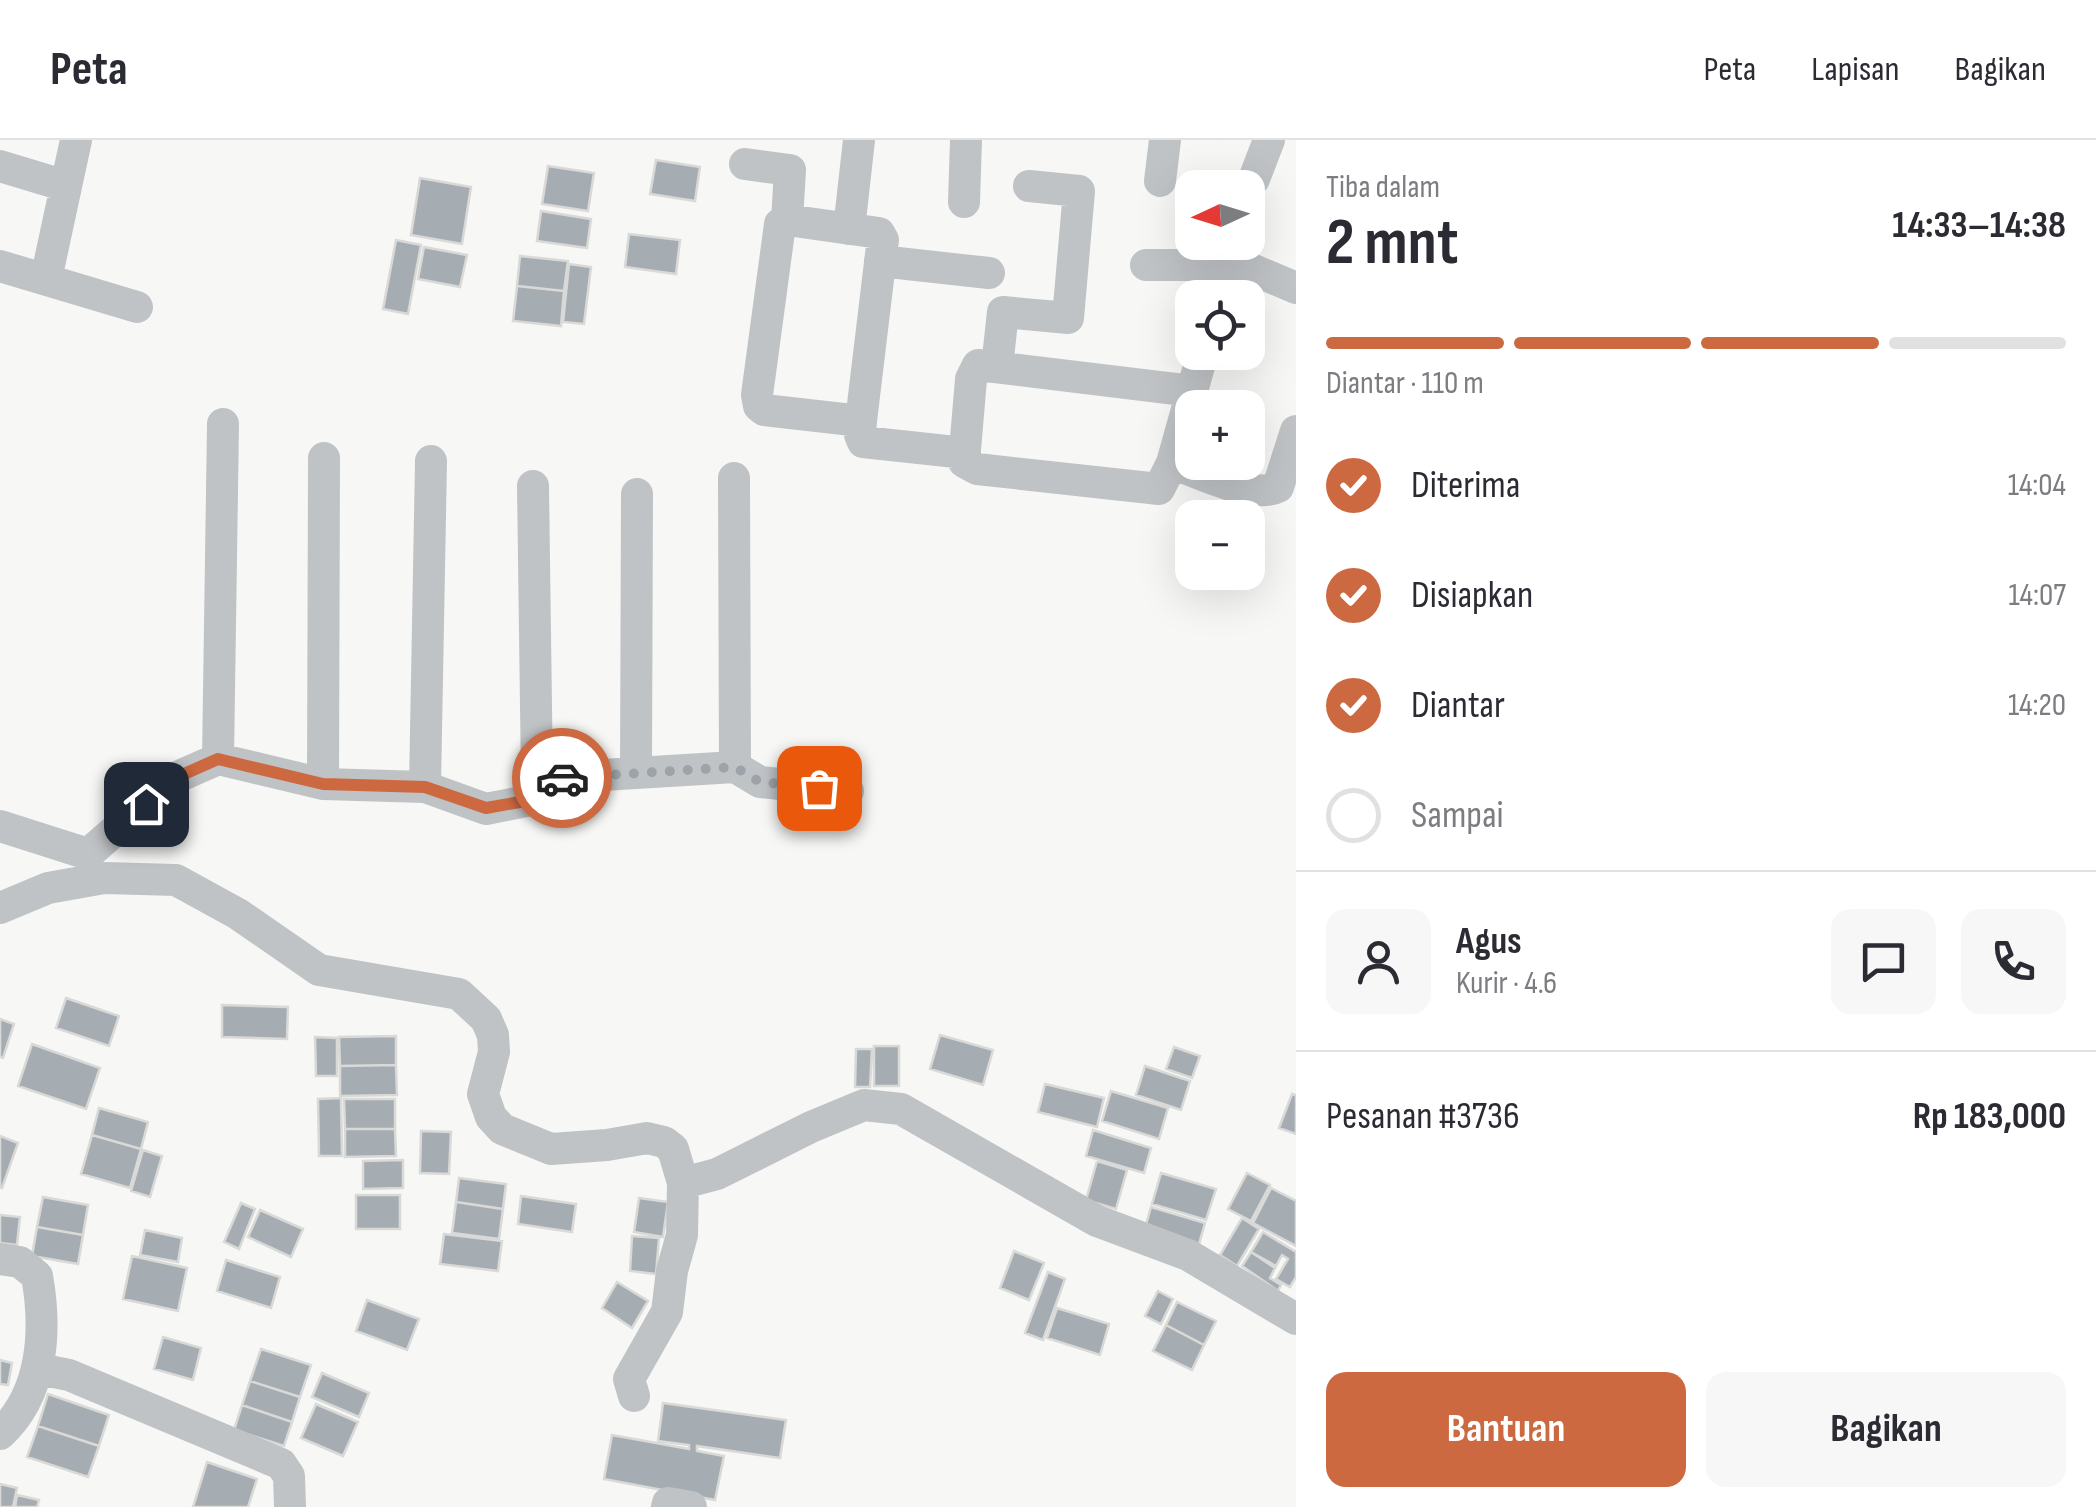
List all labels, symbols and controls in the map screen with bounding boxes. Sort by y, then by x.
text: Peta [50,41,128,98]
text: Peta [1704,48,1756,91]
text: Lapisan [1811,48,1900,91]
text: Bagikan [1955,48,2046,91]
text: Tiba dalam [1326,168,1440,207]
north arrow [1175,170,1265,260]
map controls [1175,170,1265,590]
text: 14:33–14:38 [1892,203,2066,248]
text: 2 mnt [1326,205,1458,283]
button: locate [1175,280,1265,370]
text: Diantar · 110 m [1326,364,1484,403]
button: + [1175,390,1265,480]
icon: check [1326,458,1381,513]
text: Diterima [1411,463,1520,508]
text: 14:04 [2008,466,2066,505]
button: − [1175,500,1265,590]
icon: check [1326,568,1381,623]
text: Disiapkan [1411,573,1533,618]
text: 14:07 [2008,576,2066,615]
icon: check [1326,678,1381,733]
text: Diantar [1411,683,1505,728]
text: 14:20 [2008,686,2066,725]
courier [512,728,612,828]
pin [777,746,862,831]
icon: car [535,751,590,806]
icon: bag [792,761,847,816]
pin [104,762,189,847]
icon: home [119,777,174,832]
text: Sampai [1411,793,1504,838]
button: person [1326,909,1431,1014]
button: chat [1831,909,1936,1014]
button: phone [1961,909,2066,1014]
text: Agus [1456,919,1522,964]
text: Kurir · 4.6 [1456,964,1557,1003]
text: Pesanan #3736 [1326,1094,1520,1139]
text: Rp 183,000 [1913,1094,2066,1139]
button: Bantuan [1326,1372,1686,1487]
button: Bagikan [1706,1372,2066,1487]

